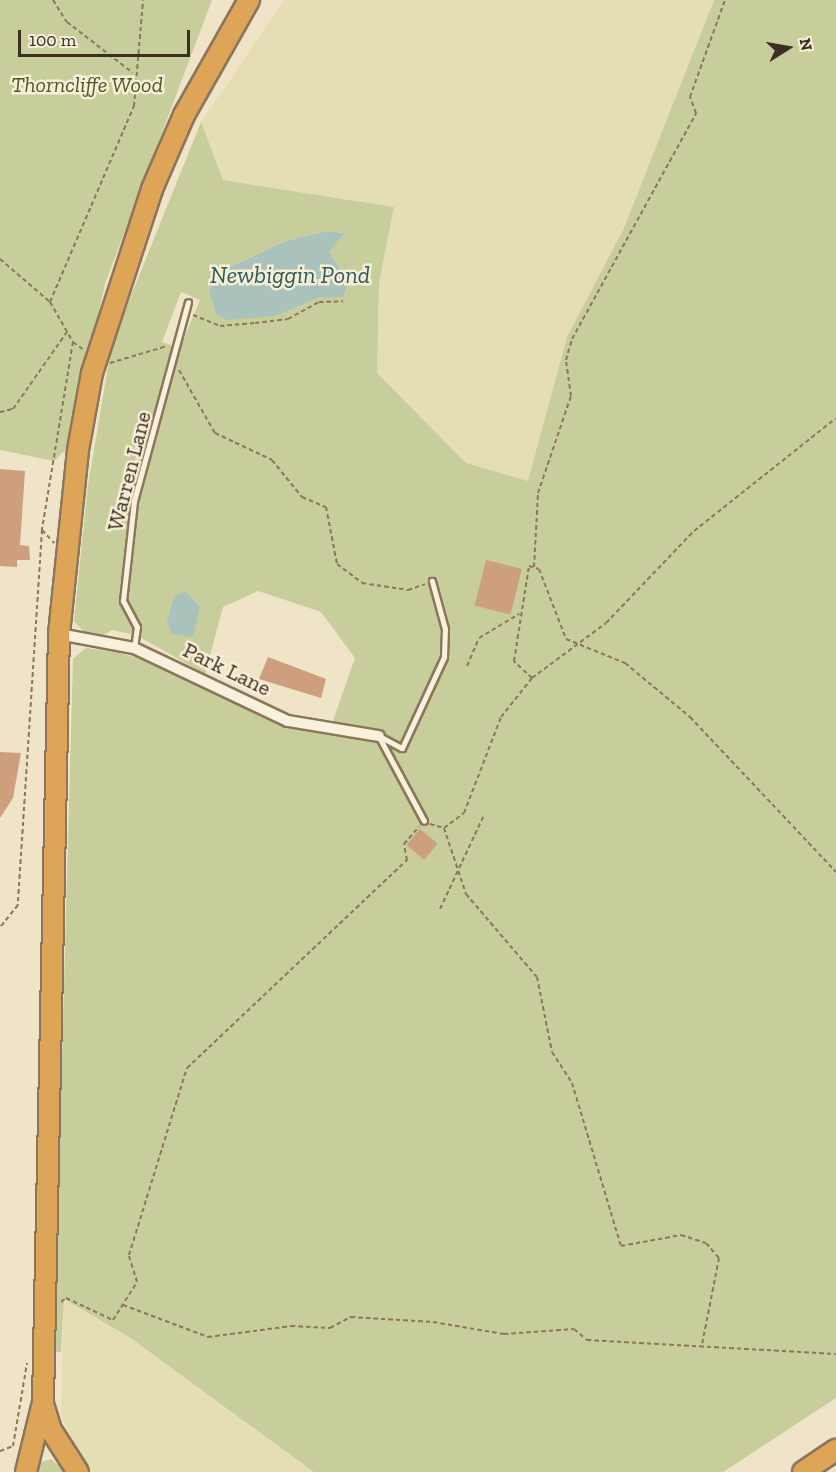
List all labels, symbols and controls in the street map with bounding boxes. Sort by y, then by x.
scale bar [21,18,194,56]
north arrow [758,18,818,78]
text: 100 m [29,29,76,51]
text: N [796,37,817,52]
park label: Thorncliffe Wood [11,72,163,98]
water label: Newbiggin Pond [210,261,370,289]
street label: Warren Lane [101,409,157,533]
street label: Park Lane [179,636,275,702]

